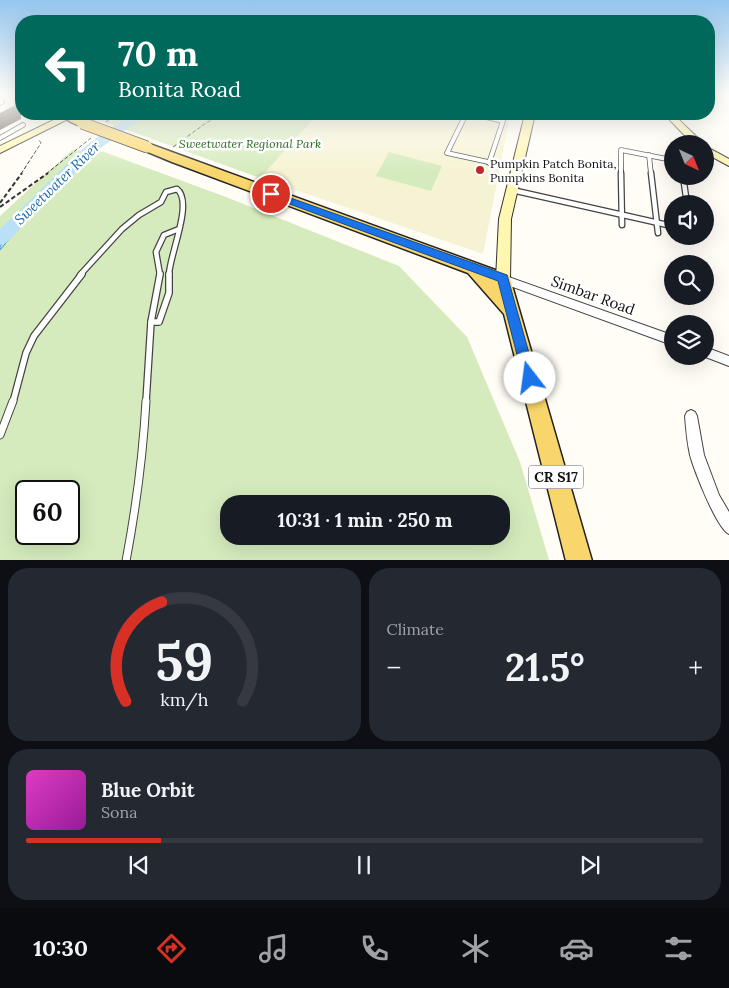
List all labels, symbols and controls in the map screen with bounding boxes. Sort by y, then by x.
text: 70 m [118,31,198,76]
icon: left [35,35,100,100]
text: Bonita Road [118,75,241,103]
north arrow [664,135,714,185]
map controls [664,135,714,365]
park label: Sweetwater Regional Park [179,136,321,151]
water label: Sweetwater River [10,137,104,228]
place label: Pumpkin Patch Bonita, Pumpkins Bonita [490,156,616,185]
marker: Pumpkin Patch Bonita, Pumpkins Bonita [474,164,486,176]
pin [250,173,292,215]
icon: arrive [257,180,285,208]
button: sound [664,195,714,245]
button: search [664,255,714,305]
street label: Simbar Road [549,271,637,319]
button: layers [664,315,714,365]
position arrow [503,351,555,403]
road number: CR S17 [528,466,584,488]
speed limit sign: 60 [15,480,80,545]
text: 10:31 · 1 min · 250 m [278,508,452,532]
text: Climate [387,619,444,639]
text: 59 [155,628,213,694]
text: 21.5° [505,643,585,691]
text: − [387,650,401,686]
text: + [688,650,703,686]
text: km/h [160,688,209,711]
text: Blue Orbit [101,778,195,802]
text: Sona [101,802,137,822]
icon: previous [125,851,153,879]
icon: pause [350,851,378,879]
icon: next [576,851,604,879]
icon: directions [154,931,189,966]
icon: music [256,931,291,966]
icon: phone [357,931,392,966]
icon: climate [458,931,493,966]
icon: car [559,931,594,966]
icon: filters [661,931,696,966]
text: 10:30 [33,934,88,962]

